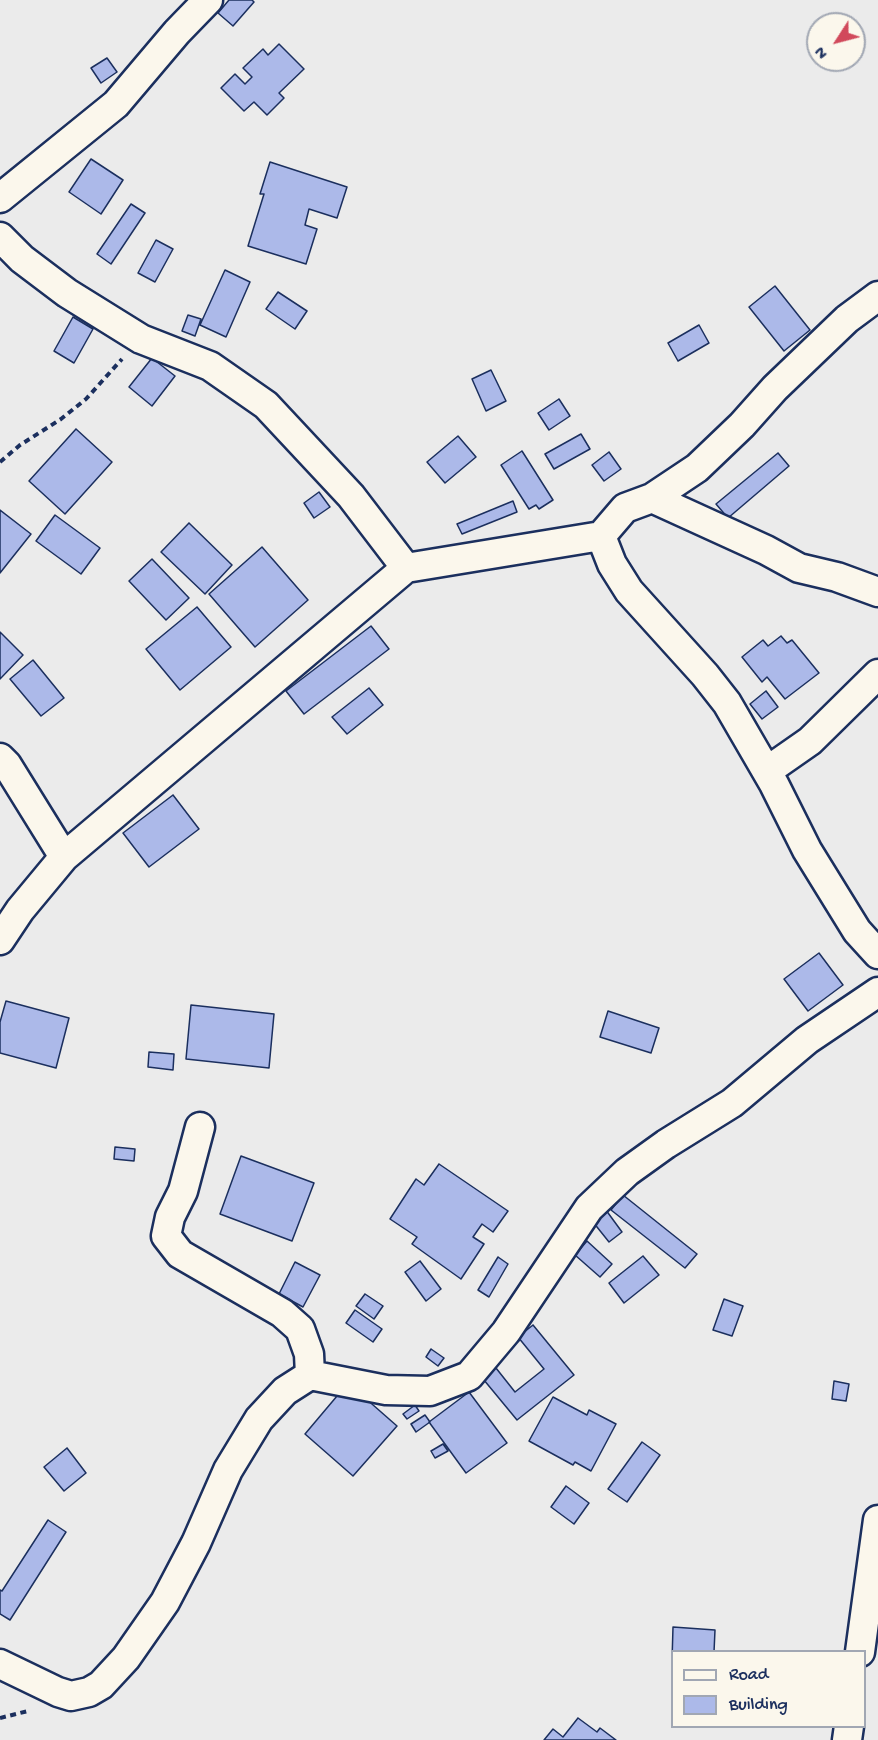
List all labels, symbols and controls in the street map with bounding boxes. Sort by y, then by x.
north arrow [806,12,866,72]
text: N [812,42,833,62]
legend [671,1650,866,1728]
text: Road [729,1665,768,1686]
text: Building [729,1695,788,1716]

